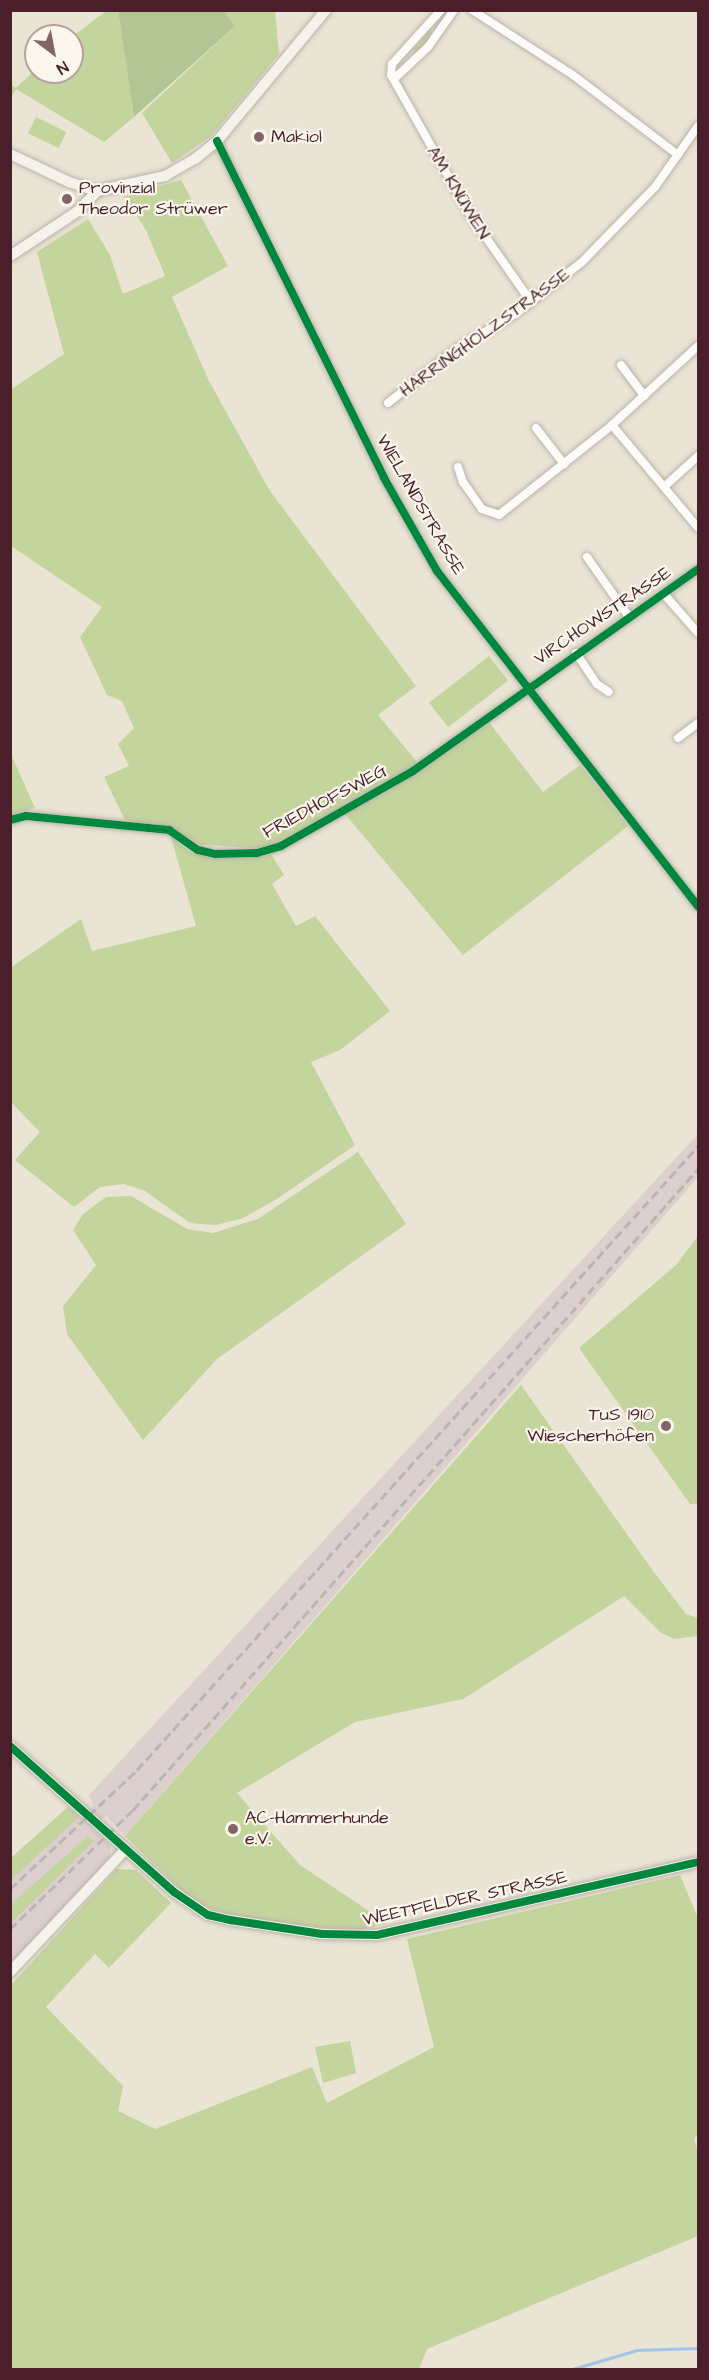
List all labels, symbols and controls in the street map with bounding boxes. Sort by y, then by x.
north arrow [24,24,84,84]
text: N [52,56,73,80]
place label: Makiol [271,126,322,148]
marker: Makiol [252,130,266,144]
street label: AM KNÜWEN [422,143,494,243]
place label: Provinzial Theodor Strüwer [79,178,228,220]
marker: Provinzial Theodor Strüwer [60,192,74,206]
street label: HARRINGHOLZSTRASSE [396,264,574,402]
street label: WIELANDSTRASSE [371,431,469,579]
street label: VIRCHOWSTRASSE [530,562,676,670]
street label: FRIEDHOFSWEG [259,760,391,844]
place label: TuS 1910 Wiescherhöfen [527,1405,654,1448]
marker: TuS 1910 Wiescherhöfen [659,1419,673,1433]
place label: AC-Hammerhunde e.V. [245,1808,389,1850]
marker: AC-Hammerhunde e.V. [226,1822,240,1836]
street label: WEETFELDER STRASSE [361,1867,569,1931]

